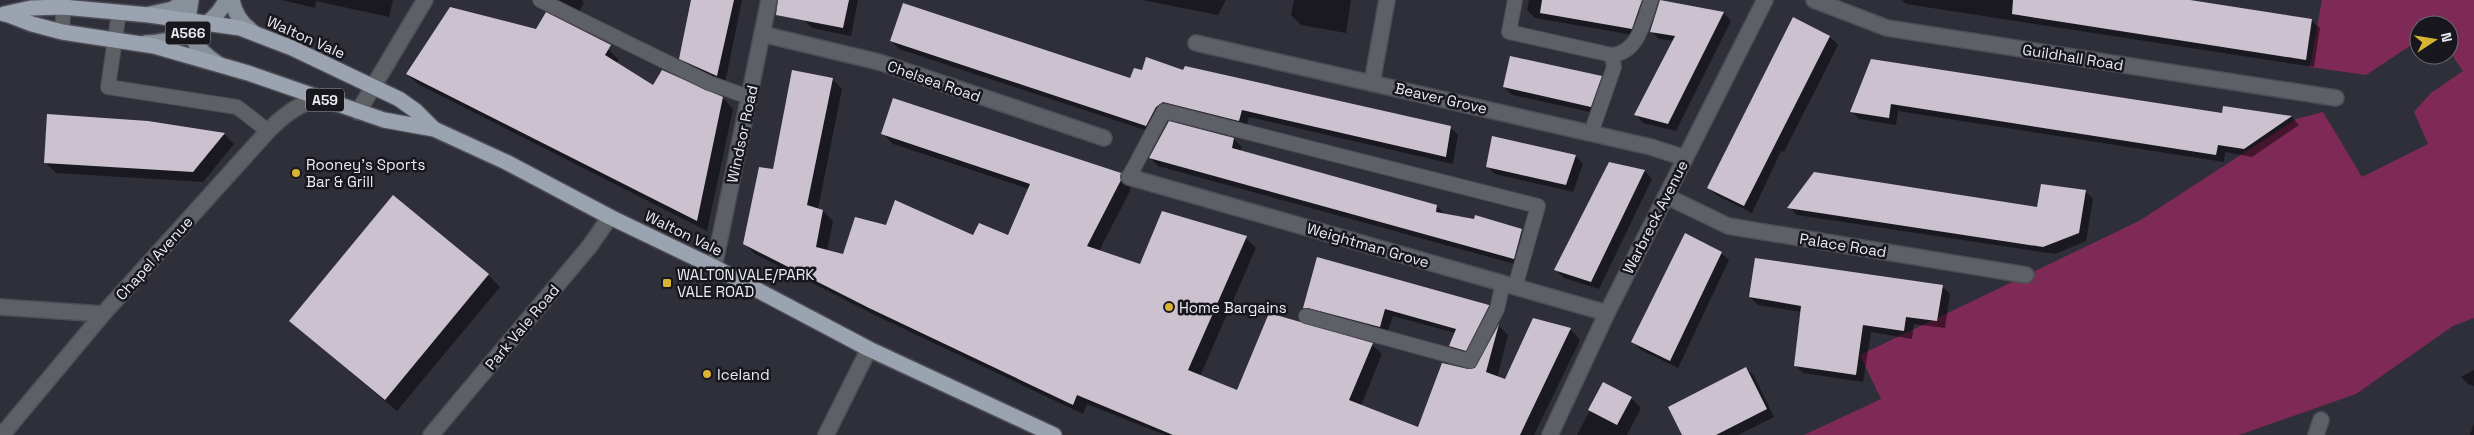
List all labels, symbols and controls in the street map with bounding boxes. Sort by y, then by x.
street label: Walton Vale [264,11,348,63]
north arrow [2409,15,2459,65]
road number: A566 [166,22,210,44]
text: N [2437,31,2456,44]
street label: Guildhall Road [2021,40,2125,74]
street label: Chelsea Road [885,56,983,106]
street label: Beaver Grove [1393,78,1489,118]
street label: Windsor Road [722,84,762,184]
road number: A59 [306,88,344,112]
place label: Rooney's Sports Bar & Grill [306,155,425,191]
street label: Warbreck Avenue [1618,157,1692,277]
marker: Rooney's Sports Bar & Grill [290,167,302,179]
street label: Walton Vale [642,206,726,260]
street label: Chapel Avenue [111,212,197,304]
street label: Weightman Grove [1305,218,1432,272]
street label: Palace Road [1798,229,1888,261]
place label: WALTON VALE/PARK VALE ROAD [677,265,814,301]
marker: WALTON VALE/PARK VALE ROAD [661,277,673,289]
street label: Park Vale Road [481,281,563,373]
place label: Home Bargains [1179,298,1287,317]
marker: Home Bargains [1163,301,1175,313]
place label: Iceland [717,365,770,384]
marker: Iceland [701,368,713,380]

